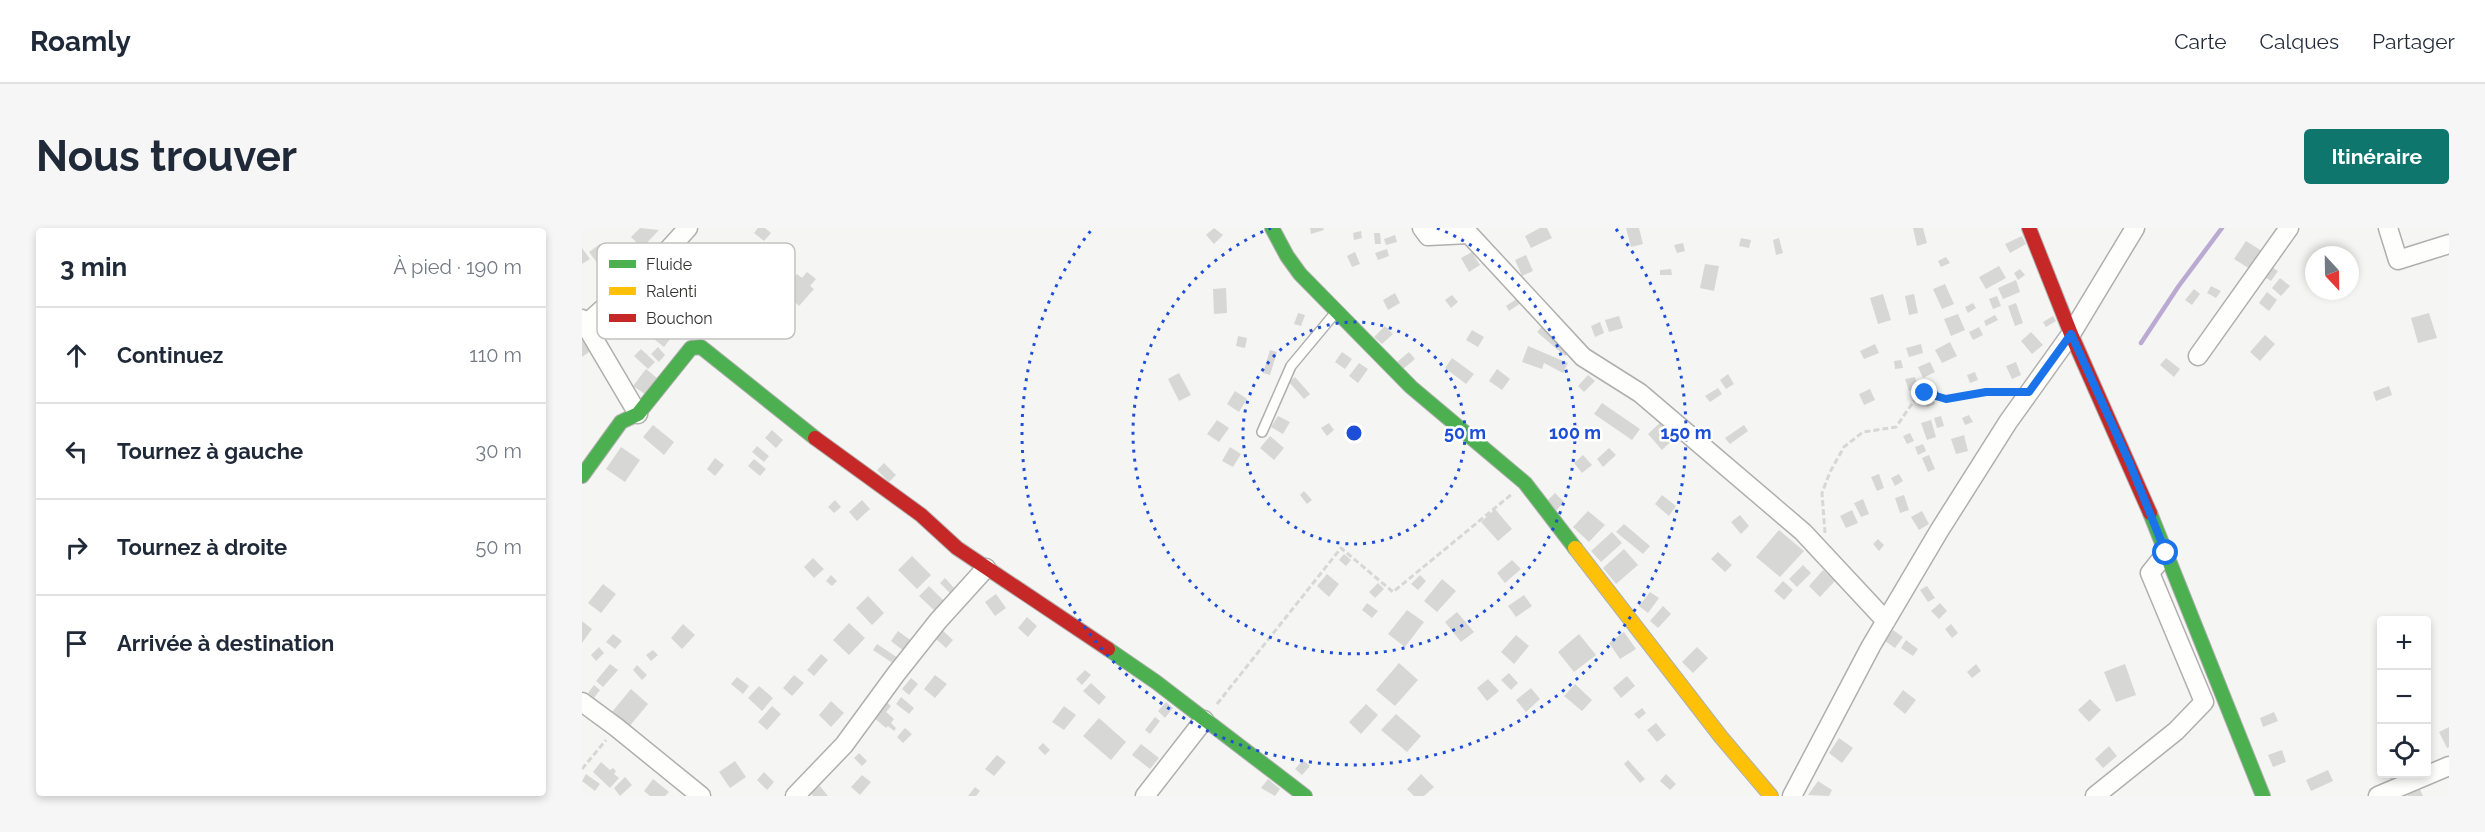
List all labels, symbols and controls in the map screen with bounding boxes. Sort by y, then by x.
text: Roamly [30,25,131,58]
text: Carte [2174,29,2227,54]
text: Calques [2260,29,2339,54]
text: Partager [2372,29,2455,54]
button: Itinéraire [2304,129,2449,184]
text: Nous trouver [36,132,297,181]
legend [597,243,795,339]
north arrow [2305,246,2359,300]
text: 3 min [60,252,127,282]
text: À pied · 190 m [393,255,522,279]
text: Fluide [646,255,692,274]
text: Ralenti [646,282,697,301]
text: Bouchon [646,309,713,328]
icon: ahead [60,339,93,372]
text: Continuez [117,342,223,368]
text: 110 m [469,343,522,367]
route end [1911,379,1937,405]
text: 50 m [1444,422,1486,443]
text: 100 m [1549,422,1601,443]
text: 150 m [1661,422,1712,443]
centre of rings [1344,423,1364,443]
icon: left [60,435,93,468]
text: Tournez à gauche [117,438,303,464]
text: 30 m [476,439,522,463]
icon: right [60,531,93,564]
text: Tournez à droite [117,534,287,560]
text: 50 m [475,535,522,559]
route start [2152,539,2178,565]
map controls [2377,616,2431,778]
button: + [2377,616,2431,670]
icon: arrive [60,627,93,660]
text: Arrivée à destination [117,630,334,656]
button: − [2377,670,2431,724]
button: locate [2377,724,2431,778]

